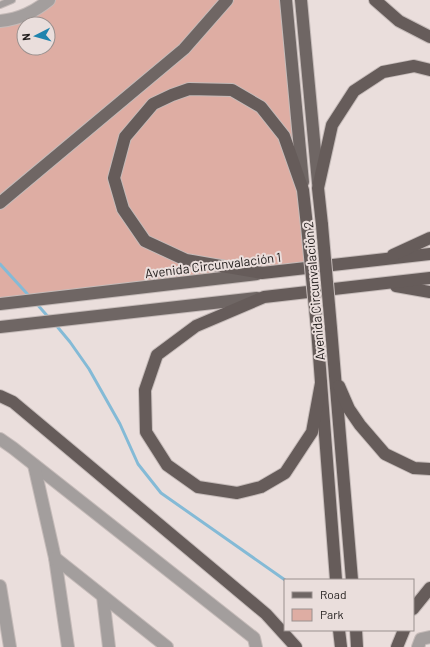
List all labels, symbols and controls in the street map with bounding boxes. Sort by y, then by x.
north arrow [16,16,56,56]
text: N [19,33,32,41]
street label: Avenida Circunvalación 2 [300,221,328,361]
street label: Avenida Circunvalación 1 [144,249,282,281]
legend [284,579,414,631]
text: Road [320,587,347,601]
text: Park [320,607,344,621]

